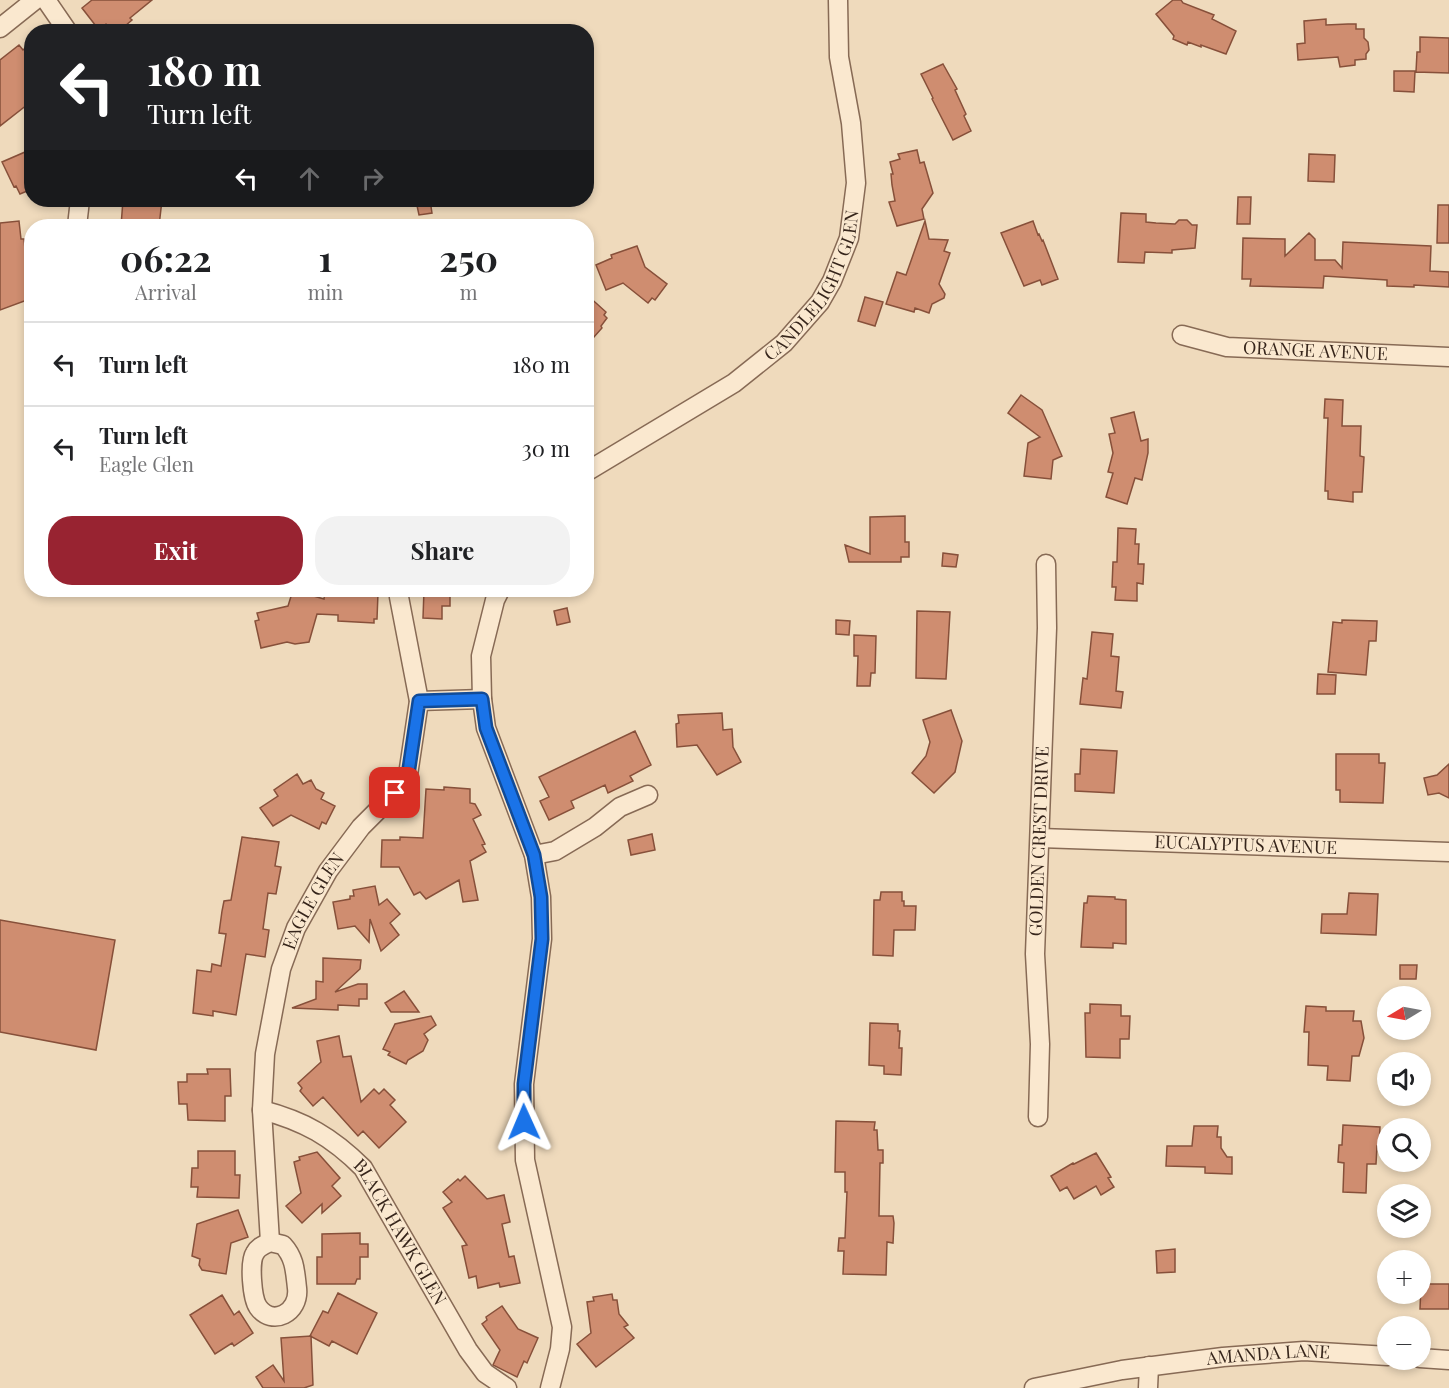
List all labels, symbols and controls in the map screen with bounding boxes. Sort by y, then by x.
text: 180 m [147,41,262,97]
icon: left [48,48,126,126]
text: Turn left [147,95,251,131]
icon: left [230,162,263,195]
icon: ahead [293,162,326,195]
icon: right [356,162,389,195]
street label: CANDLELIGHT GLEN [758,208,863,366]
text: 06:22 [120,233,212,281]
text: 1 [319,233,332,281]
text: 250 [439,233,498,281]
text: Arrival [135,278,197,305]
text: min [308,278,343,305]
text: m [460,278,477,305]
street label: ORANGE AVENUE [1243,335,1388,365]
icon: left [48,348,81,381]
text: Turn left [99,349,188,379]
text: 180 m [512,349,570,379]
text: Turn left [99,420,188,450]
icon: left [48,432,81,465]
text: 30 m [522,433,570,463]
text: Eagle Glen [99,450,194,477]
button: Exit [48,516,303,585]
button: Share [315,516,570,585]
street label: GOLDEN CREST DRIVE [1023,746,1054,937]
pin [369,767,420,818]
icon: arrive [378,776,411,809]
street label: EUCALYPTUS AVENUE [1154,829,1338,859]
street label: EAGLE GLEN [276,847,349,953]
north arrow [1377,986,1431,1040]
map controls [1377,986,1431,1370]
button: sound [1377,1052,1431,1106]
position arrow [492,1090,556,1154]
button: search [1377,1118,1431,1172]
street label: BLACK HAWK GLEN [349,1153,453,1309]
button: layers [1377,1184,1431,1238]
button: + [1377,1250,1431,1304]
button: − [1377,1316,1431,1370]
street label: AMANDA LANE [1204,1338,1331,1370]

